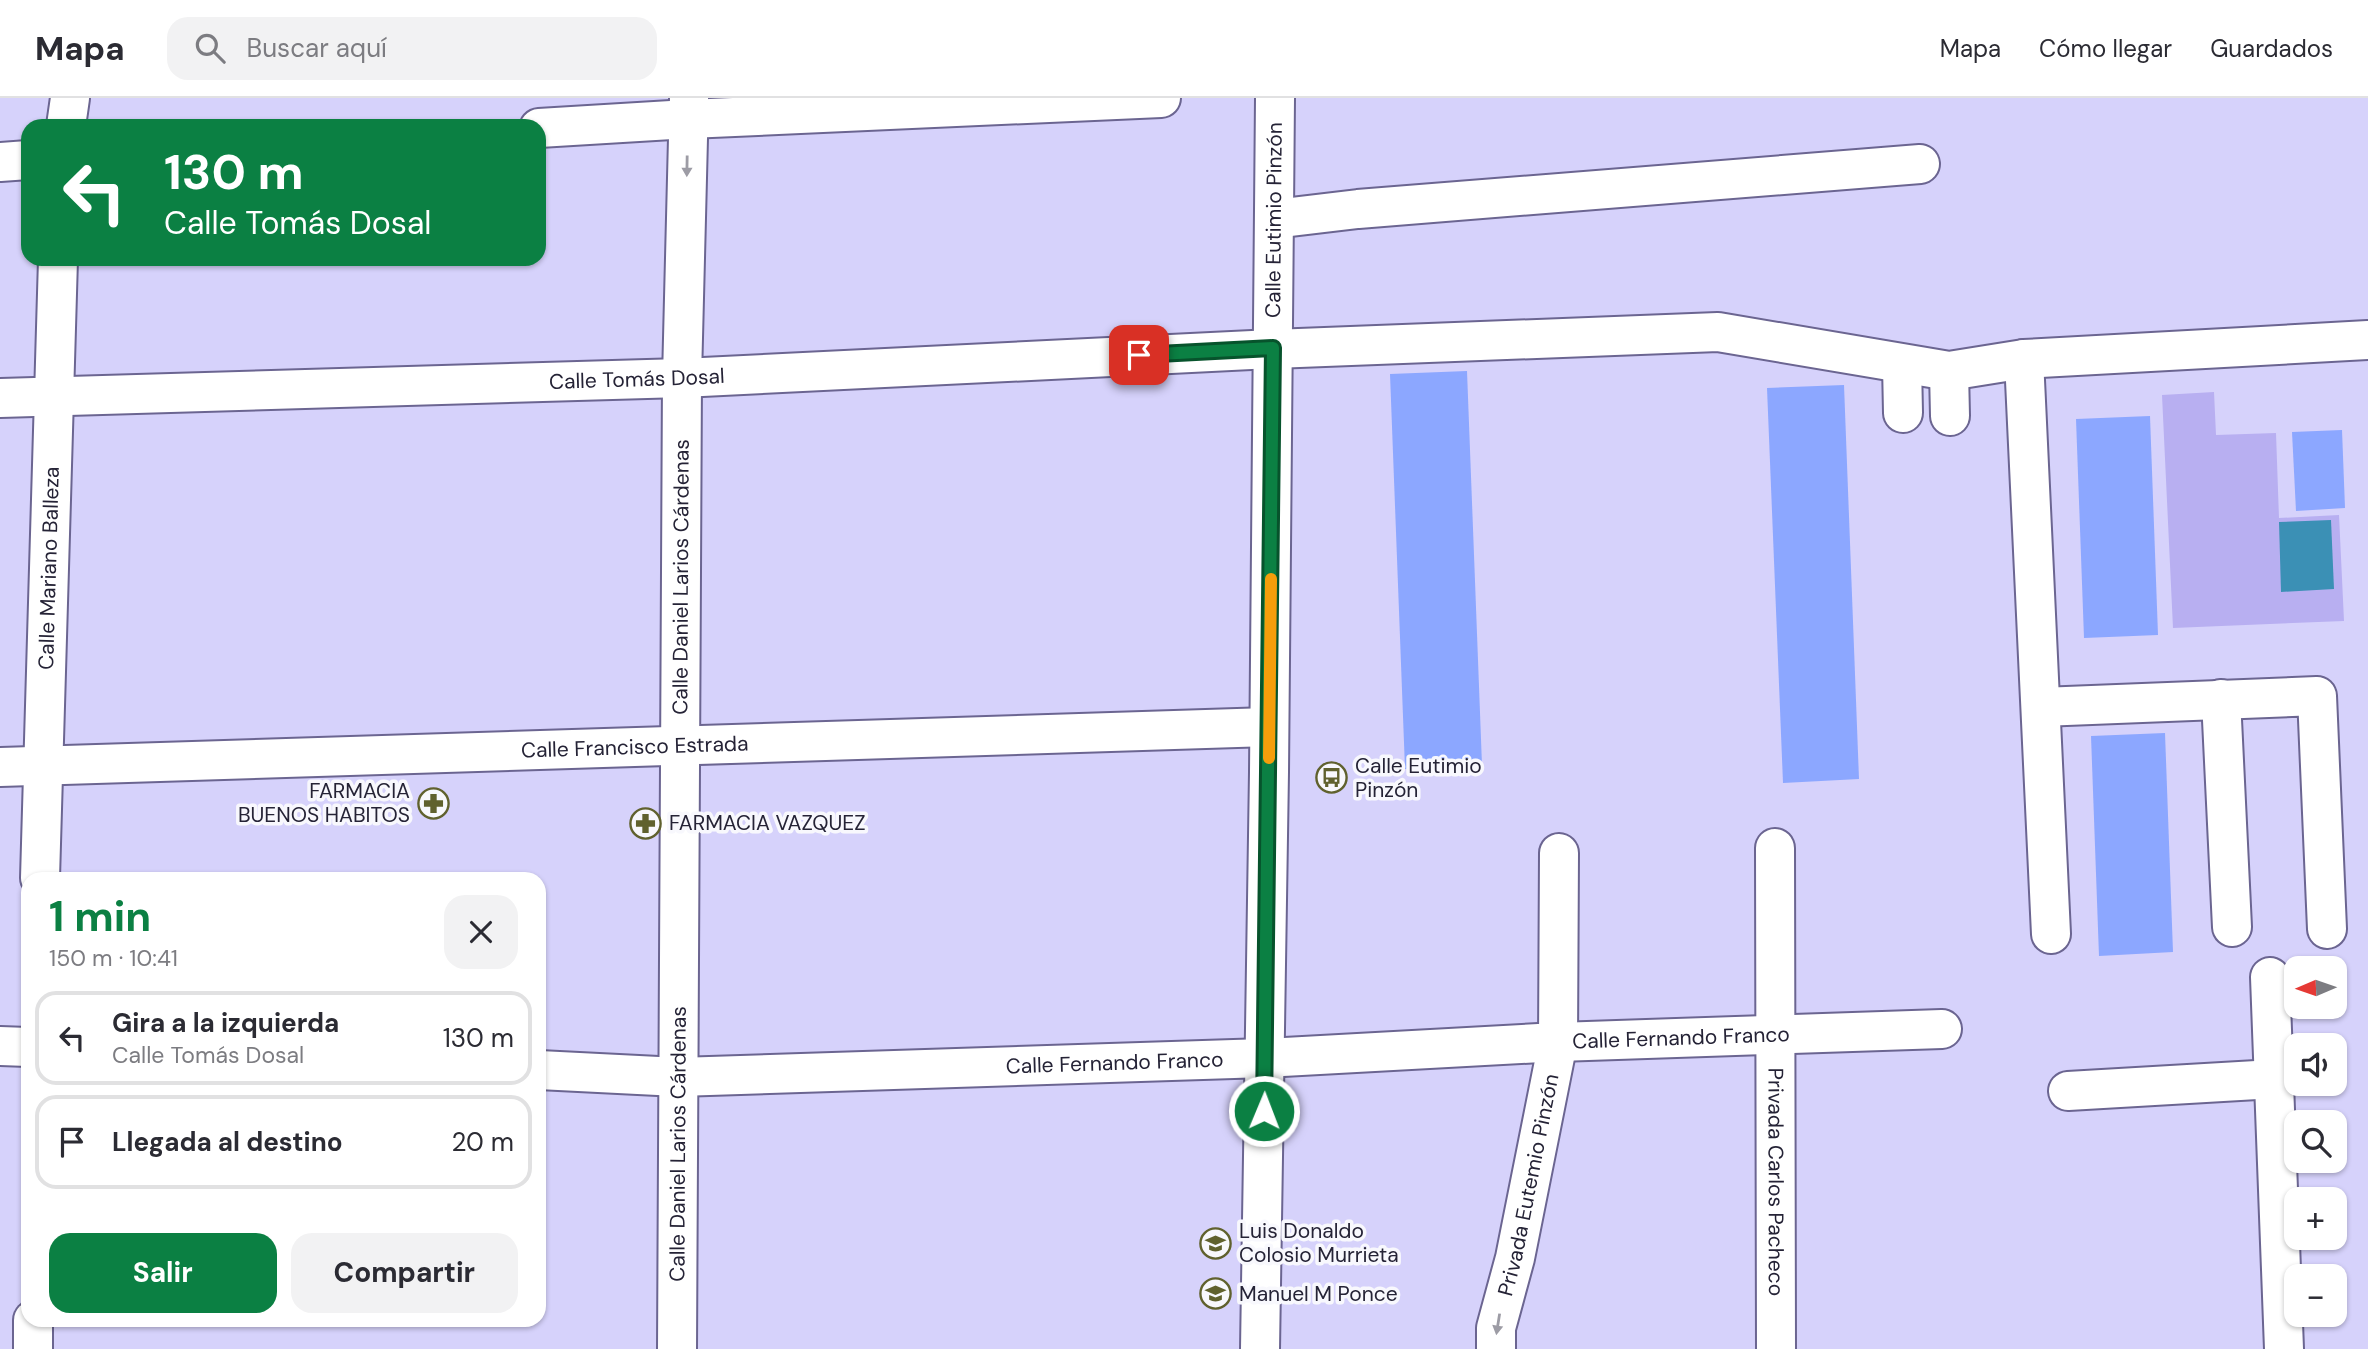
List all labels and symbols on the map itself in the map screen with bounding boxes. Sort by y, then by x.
street label: Calle Eutimio Pinzón [1259,122,1289,318]
one-way arrow [681,155,693,177]
pin [1109,325,1169,385]
street label: Calle Tomás Dosal [549,362,725,396]
street label: Calle Daniel Larios Cárdenas [666,439,696,715]
street label: Calle Mariano Balleza [32,466,66,670]
street label: Calle Francisco Estrada [520,729,749,765]
place label: Calle Eutimio Pinzón [1355,752,1482,804]
bus stop icon: Calle Eutimio Pinzón [1315,761,1349,795]
place label: FARMACIA BUENOS HABITOS [238,777,410,829]
pharmacy icon: FARMACIA BUENOS HABITOS [416,786,450,820]
pharmacy icon: FARMACIA VAZQUEZ [629,806,663,840]
place label: FARMACIA VAZQUEZ [669,809,866,837]
north arrow [2284,956,2347,1018]
street label: Calle Daniel Larios Cárdenas [663,1006,693,1282]
street label: Calle Fernando Franco [1572,1020,1790,1056]
street label: Calle Fernando Franco [1005,1045,1224,1080]
street label: Privada Carlos Pacheco [1761,1068,1790,1296]
street label: Privada Eutemio Pinzón [1491,1071,1565,1299]
position arrow [1227,1074,1301,1148]
place label: Luis Donaldo Colosio Murrieta [1239,1217,1399,1269]
school or university icon: Luis Donaldo Colosio Murrieta [1199,1226,1233,1260]
school or university icon: Manuel M Ponce [1199,1277,1233,1311]
place label: Manuel M Ponce [1239,1280,1398,1308]
one-way arrow [1492,1313,1503,1335]

